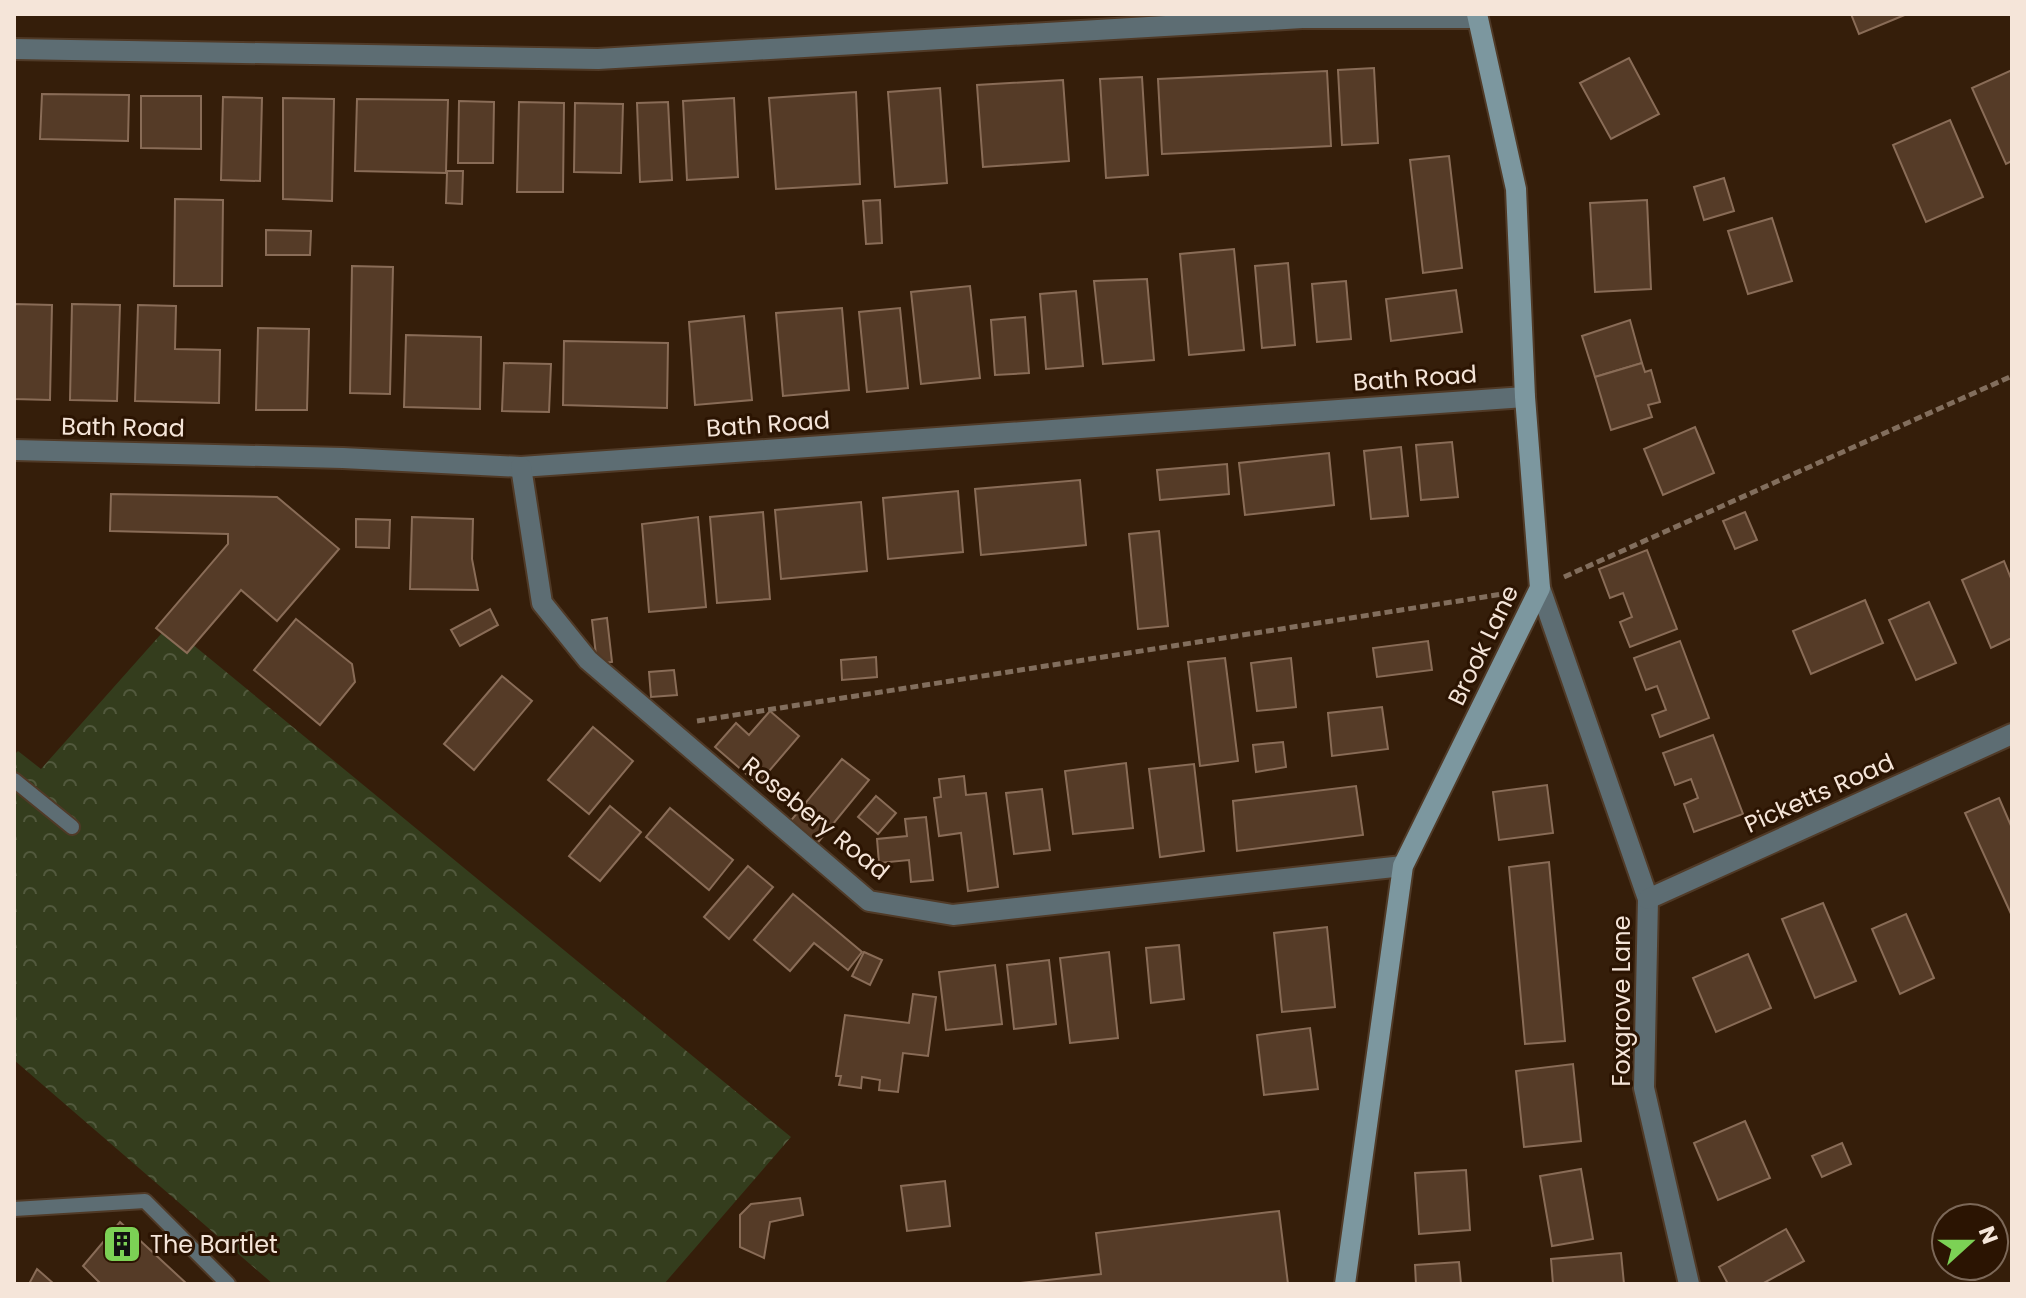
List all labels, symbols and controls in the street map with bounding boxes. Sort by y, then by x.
street label: Bath Road [1352,357,1478,399]
street label: Bath Road [705,403,831,445]
street label: Bath Road [61,409,185,445]
street label: Brook Lane [1440,579,1526,711]
street label: Picketts Road [1739,745,1899,841]
street label: Rosebery Road [736,749,896,887]
street label: Foxgrove Lane [1605,915,1638,1087]
north arrow [1930,1202,2010,1282]
text: N [1971,1222,2006,1248]
building icon: The Bartlet [101,1223,143,1265]
place label: The Bartlet [150,1228,278,1261]

